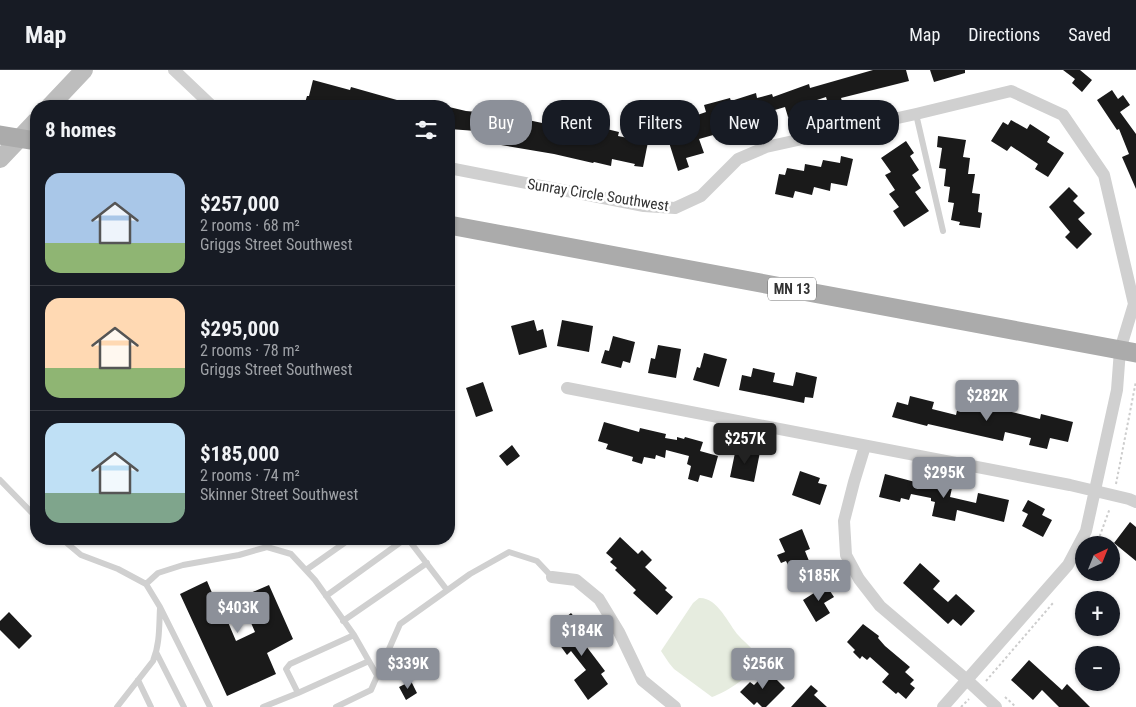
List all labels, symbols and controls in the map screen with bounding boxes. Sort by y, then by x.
text: Map [25,21,66,49]
text: Map [909,24,940,45]
text: Directions [968,24,1040,45]
text: Saved [1068,24,1111,45]
chip: Buy [470,100,532,145]
chip: Rent [542,100,610,145]
chip: Filters [620,100,700,145]
chip: New [710,100,778,145]
chip: Apartment [788,100,899,145]
icon: filters [412,116,440,144]
text: 8 homes [45,118,116,142]
street label: Sunray Circle Southwest [526,175,670,215]
text: $257,000 [200,192,279,216]
icon: home [85,193,145,253]
text: 2 rooms · 68 m² [200,216,300,235]
text: Griggs Street Southwest [200,235,352,254]
road number: MN 13 [768,278,816,300]
text: $295,000 [200,317,279,341]
icon: home [85,318,145,378]
text: 2 rooms · 78 m² [200,341,300,360]
text: Griggs Street Southwest [200,360,352,379]
pin: $282K [952,380,1022,422]
text: $282K [966,386,1008,405]
pin: $257K [710,422,780,465]
text: $257K [724,429,766,448]
text: $185,000 [200,442,279,466]
icon: home [85,443,145,503]
pin: $295K [909,456,979,499]
text: $295K [923,463,965,482]
text: 2 rooms · 74 m² [200,466,300,485]
text: Skinner Street Southwest [200,485,358,504]
north arrow [1075,536,1120,581]
map controls [1075,536,1120,691]
pin: $185K [784,560,854,602]
text: $185K [798,566,840,585]
button: + [1075,591,1120,636]
pin: $403K [203,592,273,634]
text: $403K [217,598,259,617]
pin: $184K [547,614,617,657]
text: $184K [561,621,603,640]
button: − [1075,646,1120,691]
pin: $339K [373,648,443,690]
pin: $256K [728,648,798,690]
text: $339K [387,654,429,673]
text: $256K [742,654,784,673]

